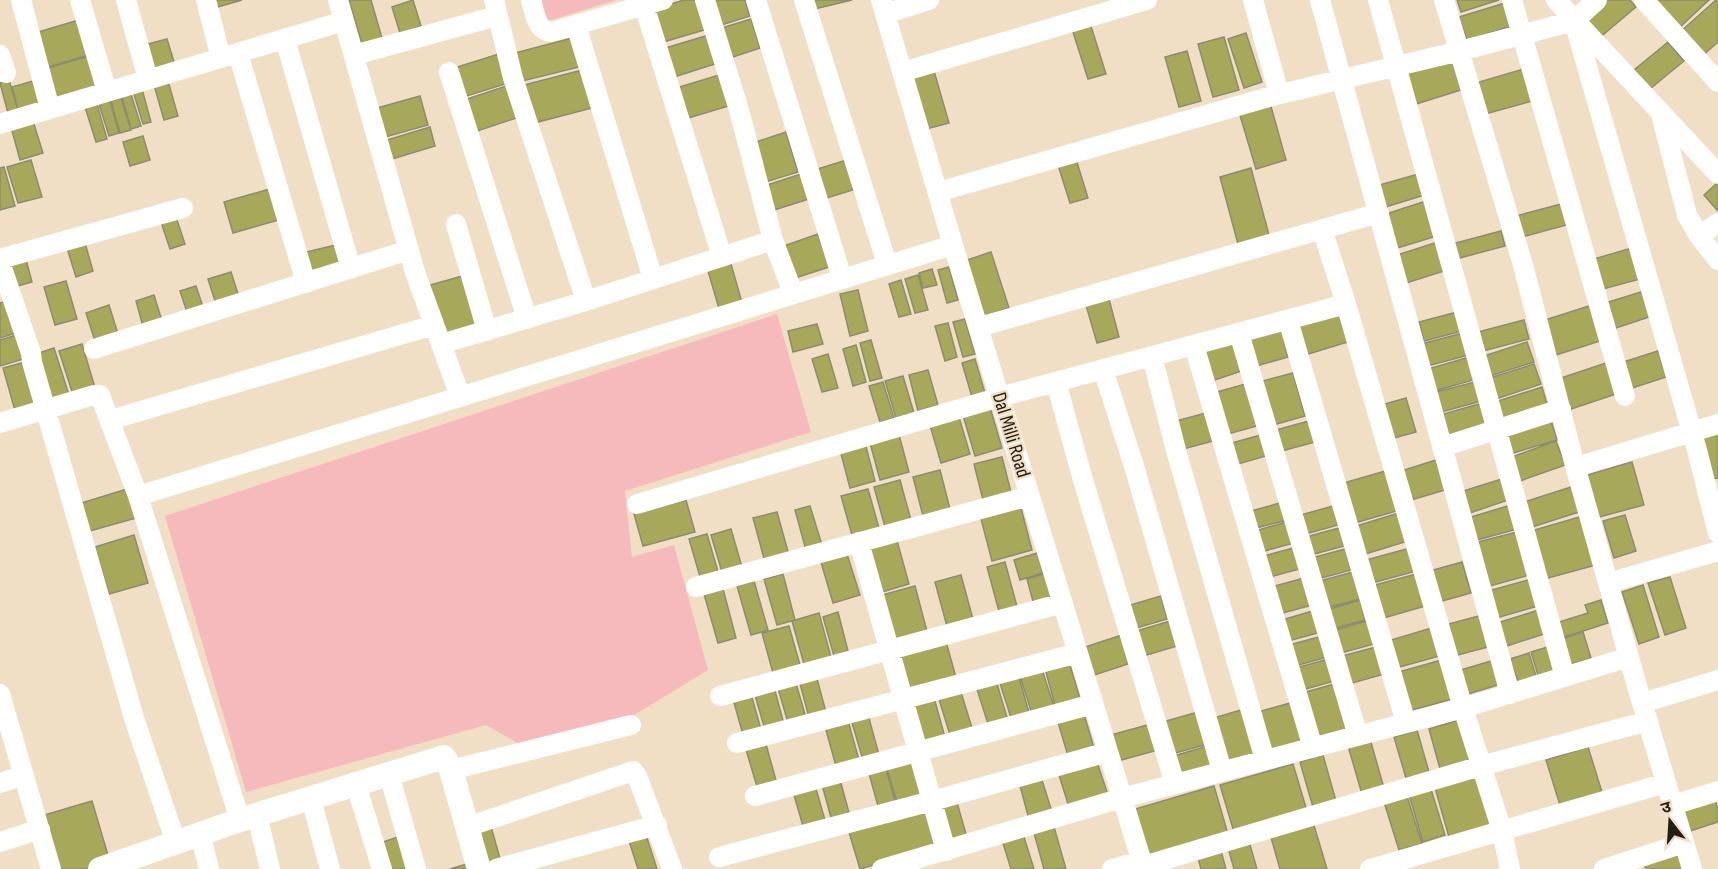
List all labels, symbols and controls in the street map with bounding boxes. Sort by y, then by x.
street label: Dal Milli Road [987,389,1035,481]
north arrow [1640,791,1700,851]
text: उ [1659,797,1674,819]

